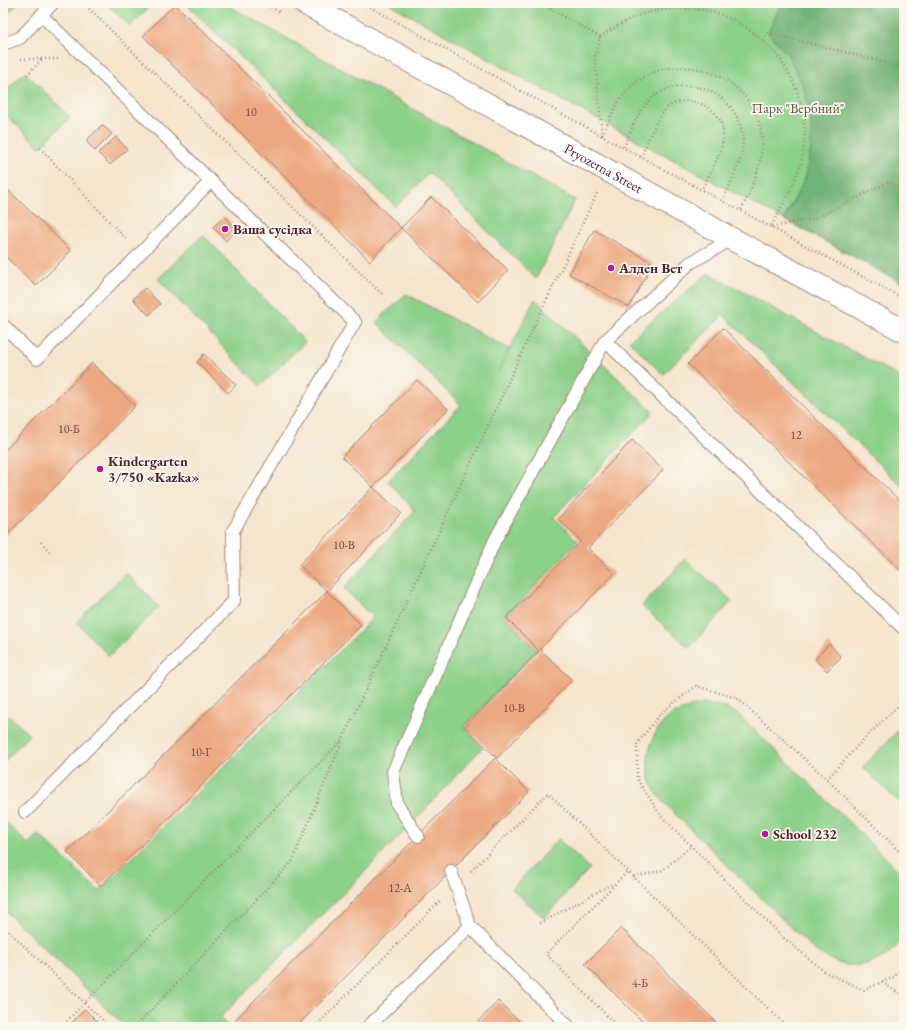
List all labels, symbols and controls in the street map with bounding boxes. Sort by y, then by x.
park label: Парк "Вербний" [752,99,844,117]
house number: 10 [245,104,257,120]
street label: Pryozerna Street [561,139,646,197]
place label: Ваша сусідка [233,220,313,238]
marker: Ваша сусідка [220,224,230,234]
place label: Алден Вет [618,259,683,277]
marker: Алден Вет [606,263,616,273]
house number: 10-Б [58,421,80,437]
house number: 12 [790,427,802,443]
place label: Kindergarten 3/750 «Kazka» [108,452,199,486]
marker: Kindergarten 3/750 «Kazka» [95,464,105,474]
house number: 10-В [333,537,355,553]
house number: 10-В [503,700,525,716]
house number: 10-Г [190,744,212,760]
place label: School 232 [773,825,838,843]
marker: School 232 [760,829,770,839]
house number: 12-А [388,880,412,896]
house number: 4-Б [632,975,648,991]

